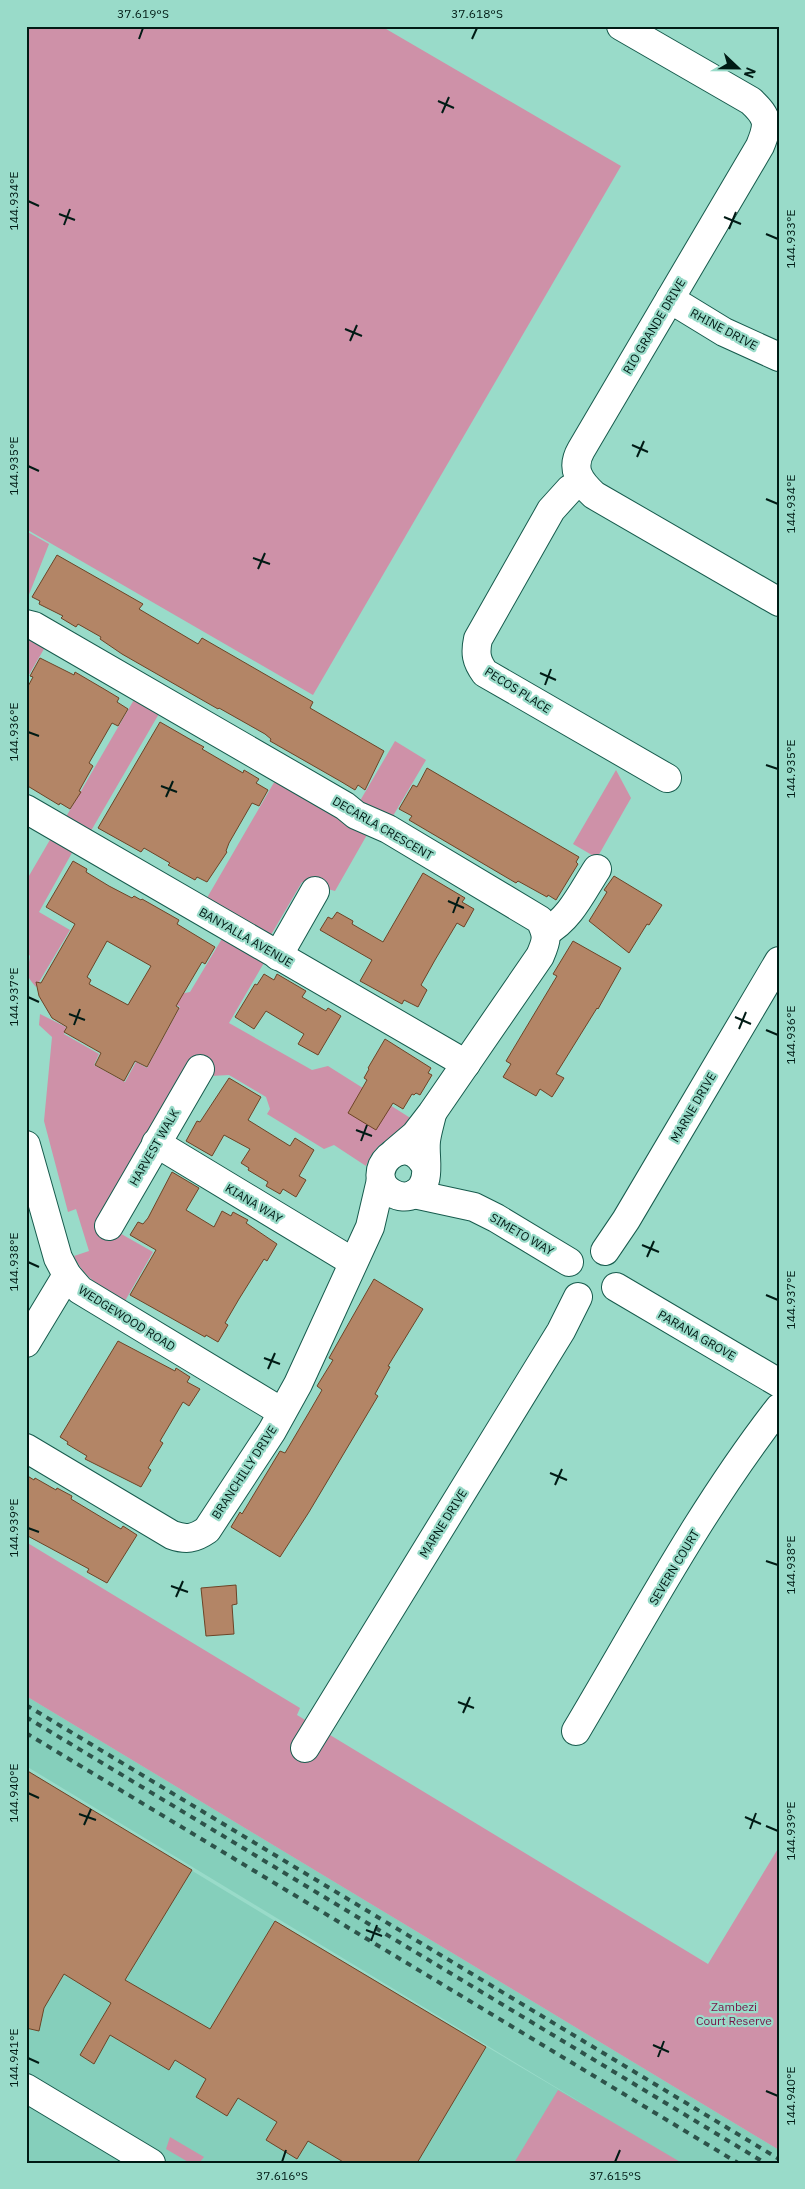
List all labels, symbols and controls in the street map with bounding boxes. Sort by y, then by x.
text: 37.619°S [117,6,169,21]
text: 37.618°S [451,6,503,21]
north arrow [712,42,762,92]
text: N [740,65,760,81]
text: 144.934°E [6,171,21,231]
text: 144.933°E [783,209,798,269]
street label: RIO GRANDE DRIVE [620,276,688,376]
street label: RHINE DRIVE [688,305,760,353]
text: 144.935°E [6,436,21,496]
text: 144.934°E [783,474,798,534]
street label: PECOS PLACE [482,664,554,716]
text: 144.936°E [6,702,21,762]
text: 144.935°E [783,739,798,799]
street label: DECARLA CRESCENT [330,793,436,863]
street label: BANYALLA AVENUE [196,904,296,970]
text: 144.937°E [6,967,21,1027]
text: 144.936°E [783,1005,798,1065]
street label: MARNE DRIVE [667,1069,719,1145]
street label: HARVEST WALK [126,1106,182,1188]
street label: KIANA WAY [223,1180,285,1226]
street label: SIMETO WAY [487,1210,557,1258]
text: 144.938°E [6,1232,21,1292]
text: 144.937°E [783,1270,798,1330]
street label: WEDGEWOOD ROAD [76,1282,178,1354]
street label: PARANA GROVE [655,1307,739,1363]
street label: BRANCHILLY DRIVE [208,1422,280,1522]
street label: MARNE DRIVE [416,1486,470,1560]
text: 144.939°E [6,1498,21,1558]
street label: SEVERN COURT [646,1526,702,1607]
text: 144.938°E [783,1535,798,1595]
text: 144.940°E [6,1763,21,1823]
text: 144.939°E [783,1801,798,1861]
park label: Zambezi Court Reserve [696,1999,772,2028]
text: 144.941°E [6,2028,21,2088]
text: 144.940°E [783,2066,798,2126]
text: 37.616°S [256,2168,308,2183]
text: 37.615°S [589,2168,641,2183]

